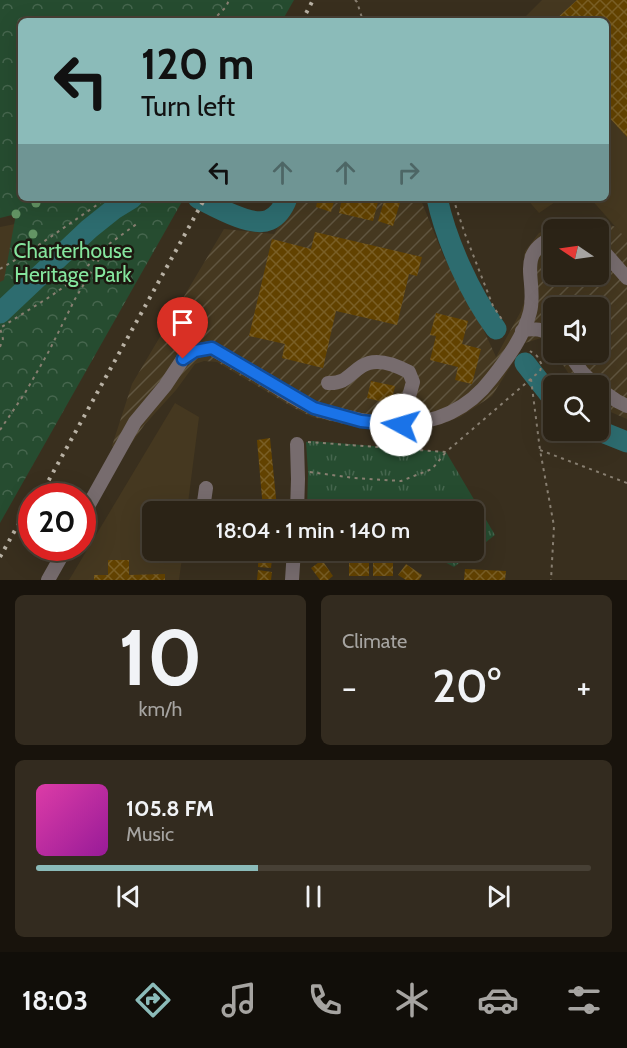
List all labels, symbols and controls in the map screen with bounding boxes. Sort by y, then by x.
text: 120 m [141,38,254,90]
icon: left [42,42,120,120]
text: Turn left [141,90,235,123]
icon: left [203,156,236,189]
icon: ahead [266,156,299,189]
icon: ahead [329,156,362,189]
icon: right [392,156,425,189]
north arrow [543,219,609,285]
map controls [543,219,609,441]
park label: Charterhouse Heritage Park [14,238,133,287]
pin [157,297,208,359]
button: sound [543,297,609,363]
icon: arrive [166,306,199,339]
button: search [543,375,609,441]
position arrow [369,393,433,457]
speed limit sign: 20 [18,483,96,561]
text: 18:04 · 1 min · 140 m [216,517,410,544]
text: 10 [119,610,202,705]
text: Climate [342,629,407,653]
text: 20° [432,659,501,713]
text: − [342,667,357,707]
text: + [576,667,591,707]
text: km/h [139,697,182,721]
text: 105.8 FM [126,795,214,822]
text: Music [126,822,174,846]
icon: previous [112,880,145,913]
icon: pause [297,880,330,913]
icon: next [482,880,515,913]
icon: directions [132,979,174,1021]
icon: music [218,979,260,1021]
icon: phone [304,979,346,1021]
icon: climate [391,979,433,1021]
icon: car [477,979,519,1021]
icon: filters [563,979,605,1021]
text: 18:03 [22,984,88,1017]

